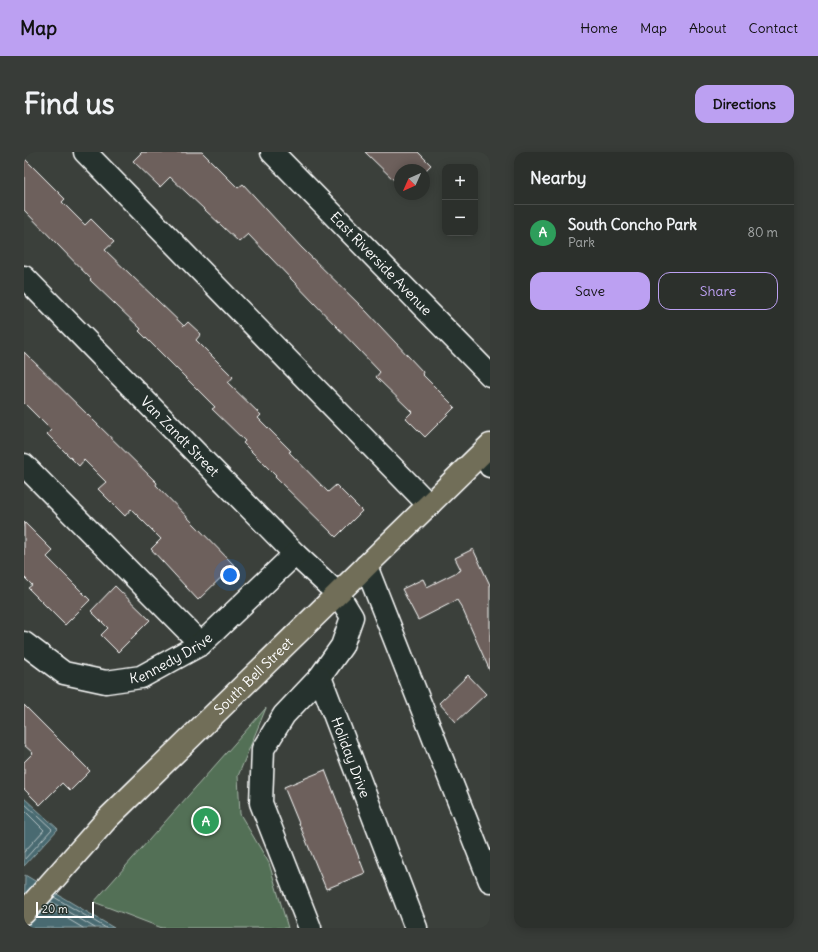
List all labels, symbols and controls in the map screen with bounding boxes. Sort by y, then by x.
text: Map [20,16,57,40]
text: Home [580,19,618,37]
text: Map [640,19,667,37]
text: About [689,19,727,37]
text: Contact [749,19,798,37]
button: Directions [695,85,794,123]
text: Find us [24,86,115,122]
north arrow [394,164,430,200]
map controls [442,164,478,236]
button: + [442,164,478,200]
text: Nearby [530,167,586,189]
button: − [442,200,478,236]
street label: East Riverside Avenue [326,208,436,319]
text: South Concho Park [568,215,697,234]
text: A [539,224,547,241]
text: 80 m [747,224,778,241]
text: Park [568,234,595,251]
button: Save [530,272,650,310]
button: Share [658,272,778,310]
street label: Van Zandt Street [137,393,223,480]
your location [220,565,240,585]
street label: Kennedy Drive [128,629,216,688]
street label: South Bell Street [210,633,297,719]
street label: Holiday Drive [327,715,374,800]
pin: A [193,806,219,836]
scale bar [36,900,94,919]
text: 20 m [42,902,68,916]

